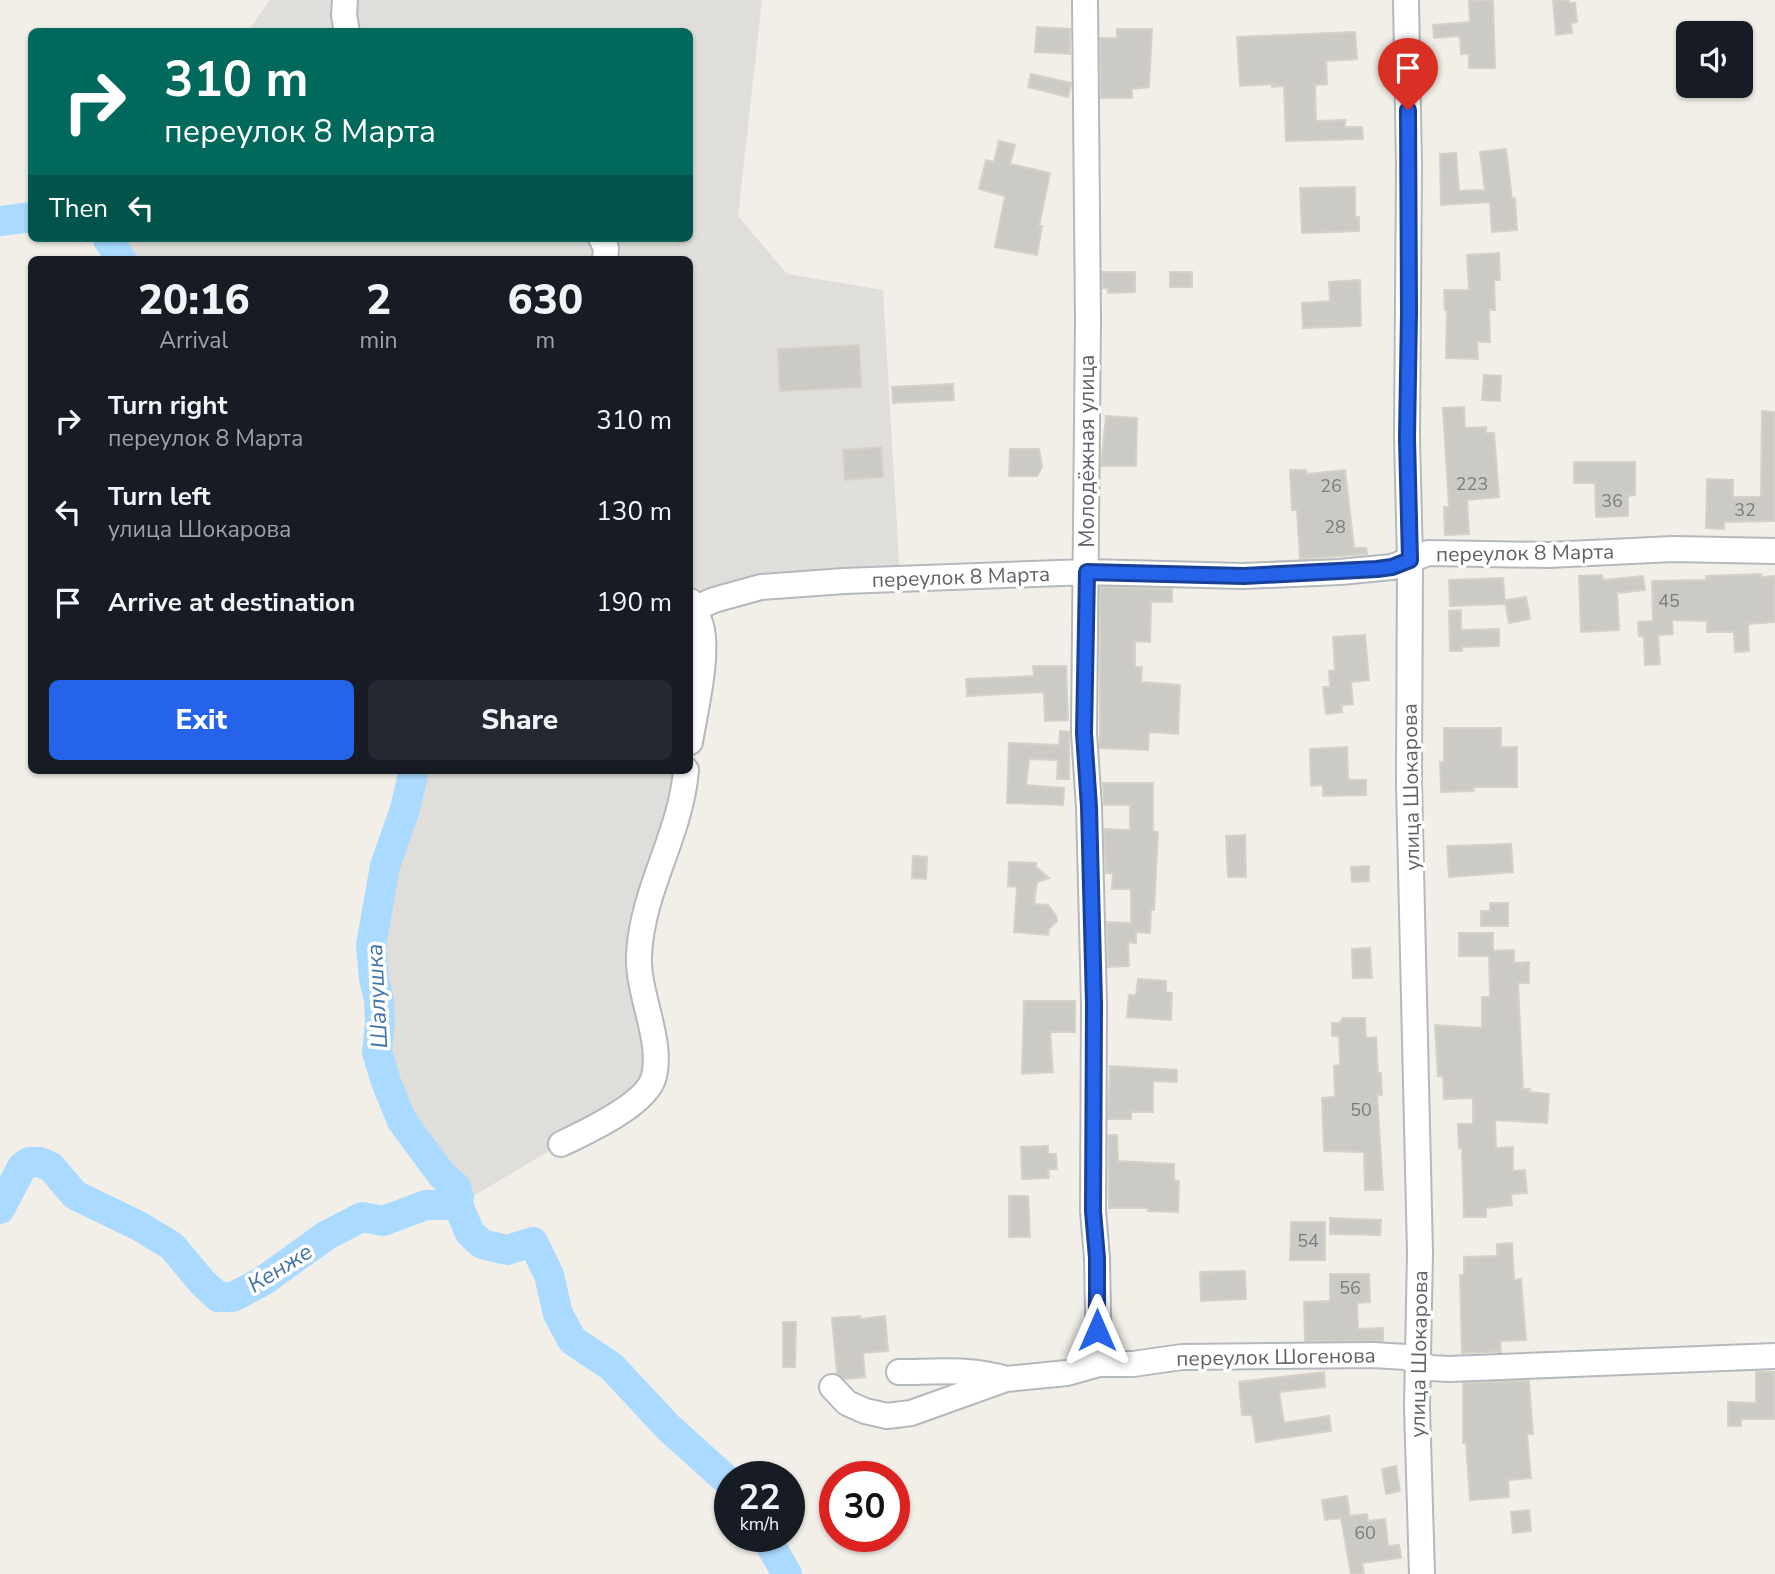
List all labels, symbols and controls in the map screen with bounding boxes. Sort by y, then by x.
map controls [1676,21,1753,98]
button: sound [1676,21,1753,98]
pin [1378,38,1438,110]
text: 310 m [164,46,308,113]
icon: arrive [1389,49,1427,87]
icon: right [49,56,140,147]
text: переулок 8 Марта [164,110,436,153]
icon: left [122,189,160,227]
text: Then [49,191,108,226]
text: 20:16 [138,272,250,329]
text: 2 [366,272,391,329]
text: 630 [508,272,583,329]
text: Arrival [159,325,228,356]
text: min [360,325,398,356]
text: m [535,325,555,356]
street label: Молодёжная улица [1073,355,1101,547]
text: Turn right [108,388,227,423]
icon: right [49,402,87,440]
text: 310 m [596,403,672,438]
text: переулок 8 Марта [108,423,303,454]
house number: 223 [1456,472,1488,496]
house number: 26 [1320,474,1342,498]
text: Turn left [108,479,211,514]
house number: 36 [1601,489,1623,513]
icon: left [49,493,87,531]
text: 130 m [596,494,672,529]
house number: 32 [1734,498,1756,522]
text: улица Шокарова [108,514,291,545]
house number: 28 [1324,515,1346,539]
street label: переулок 8 Марта [1436,537,1614,569]
street label: переулок 8 Марта [871,560,1051,594]
icon: arrive [49,584,87,622]
text: Arrive at destination [108,585,355,620]
text: 190 m [596,585,672,620]
house number: 45 [1658,589,1680,613]
button: Exit [49,680,354,760]
button: Share [368,680,672,760]
street label: улица Шокарова [1396,703,1426,871]
water label: Шалушка [359,943,395,1049]
house number: 50 [1350,1098,1372,1122]
house number: 54 [1297,1229,1319,1253]
water label: Кенже [242,1236,318,1300]
street label: улица Шокарова [1404,1270,1434,1438]
house number: 56 [1339,1276,1361,1300]
position arrow [1060,1293,1134,1367]
street label: переулок Шогенова [1176,1341,1376,1373]
speed limit sign: 30 [819,1461,910,1552]
text: 22 [738,1474,781,1521]
text: km/h [740,1512,779,1536]
house number: 60 [1354,1521,1376,1545]

